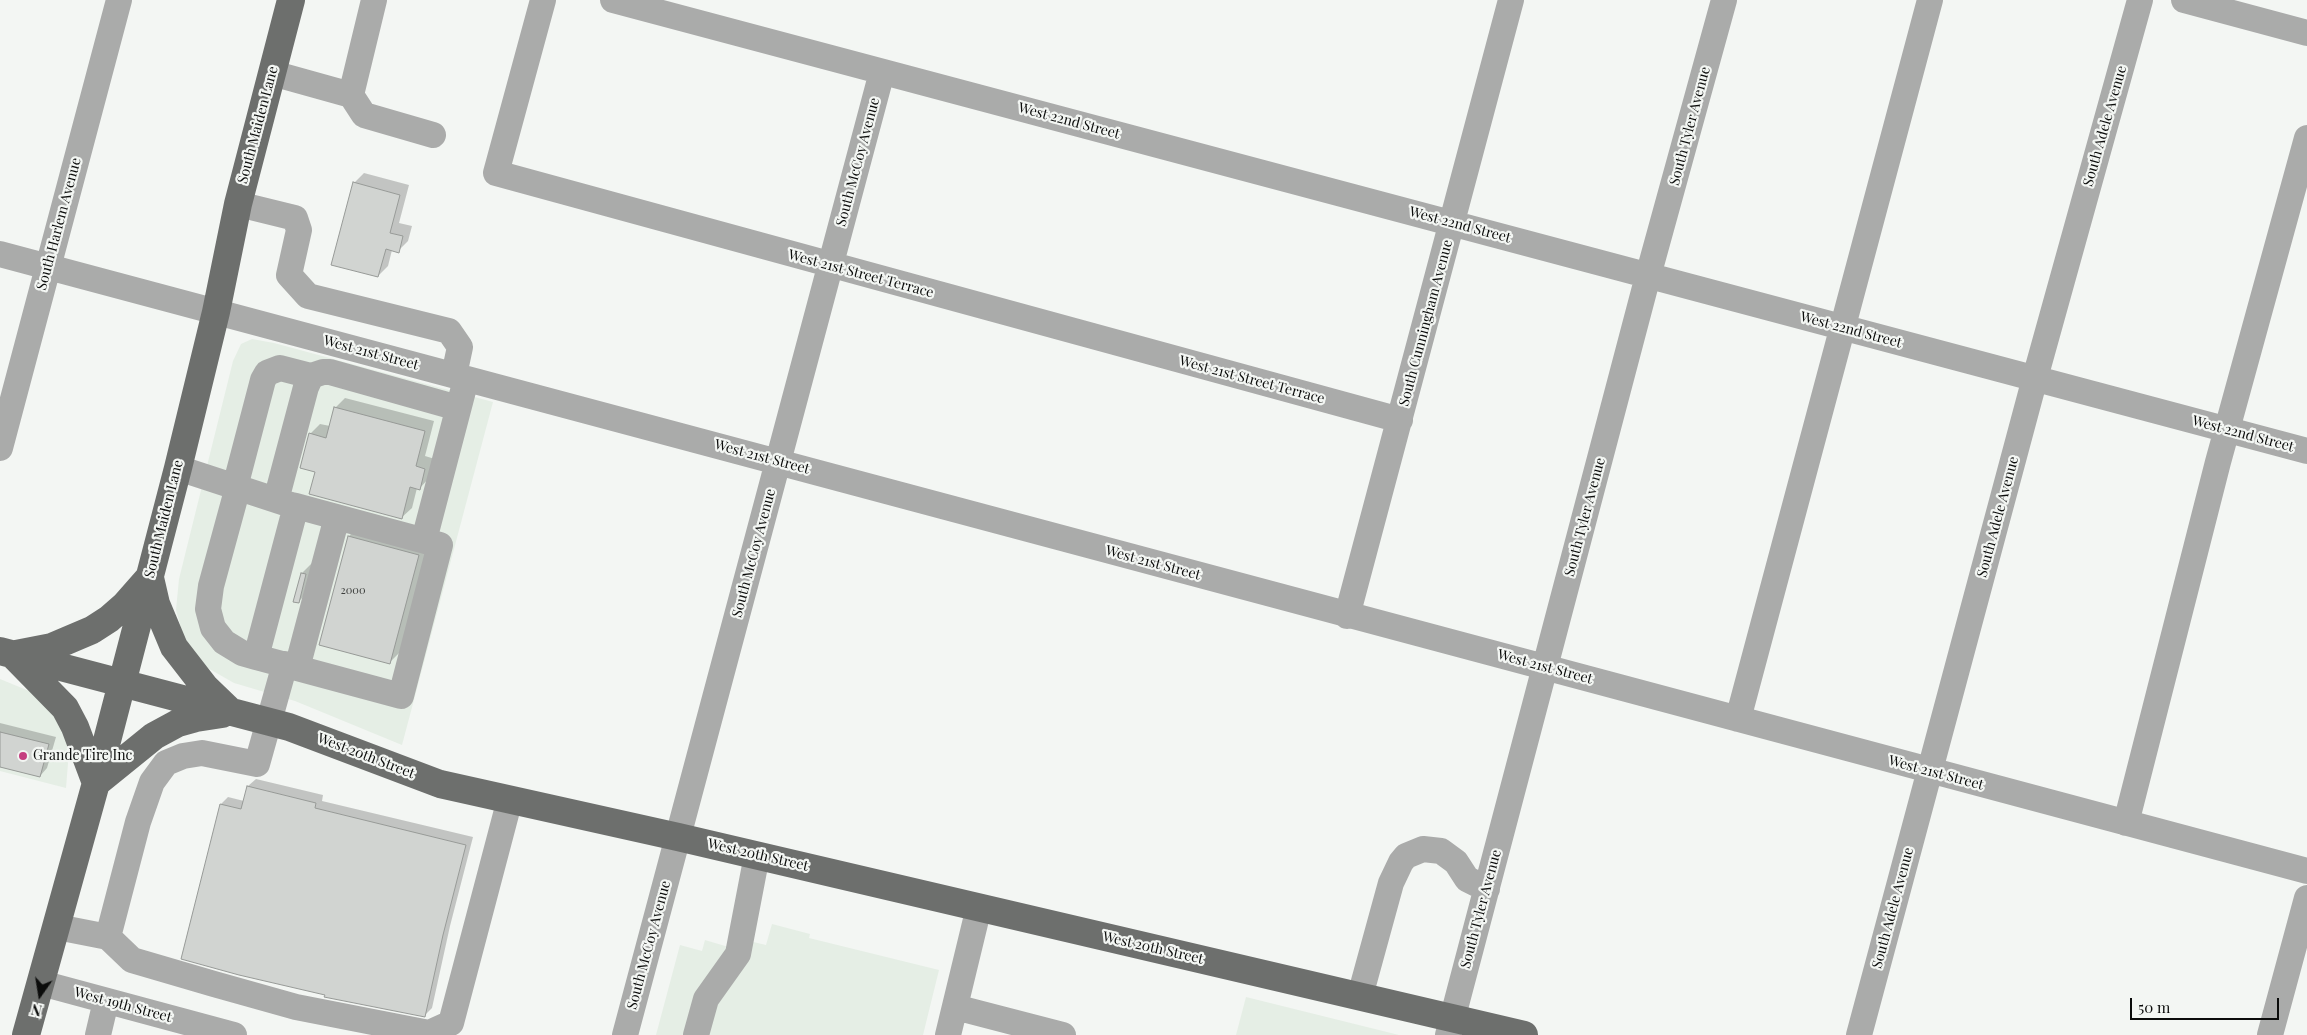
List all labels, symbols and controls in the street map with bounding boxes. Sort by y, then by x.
street label: South Maiden Lane [234,64,282,186]
street label: South Adele Avenue [2080,64,2130,188]
street label: South Tyler Avenue [1666,65,1714,187]
street label: South McCoy Avenue [833,96,883,228]
street label: West 22nd Street [1016,99,1122,143]
street label: South Harlem Avenue [33,156,85,292]
street label: West 22nd Street [1407,203,1513,247]
street label: South Cunningham Avenue [1396,238,1456,408]
street label: West 21st Street Terrace [787,247,935,301]
street label: West 22nd Street [1798,308,1904,352]
street label: West 21st Street [322,332,420,374]
street label: West 21st Street Terrace [1178,353,1326,407]
street label: West 22nd Street [2190,412,2296,456]
street label: West 21st Street [713,436,811,478]
street label: South Adele Avenue [1974,455,2022,579]
street label: South Tyler Avenue [1561,456,1609,578]
street label: South Maiden Lane [141,458,187,580]
street label: South McCoy Avenue [729,487,779,619]
street label: West 21st Street [1104,542,1202,584]
house number: 2000 [340,584,366,598]
street label: West 21st Street [1496,646,1594,688]
street label: West 20th Street [315,730,417,782]
place label: Grande Tire Inc [33,748,132,764]
marker: Grande Tire Inc [17,750,29,762]
street label: West 21st Street [1887,752,1985,794]
street label: West 20th Street [706,835,810,875]
street label: South Adele Avenue [1869,846,1917,970]
street label: South Tyler Avenue [1457,848,1505,970]
street label: South McCoy Avenue [624,879,674,1011]
street label: West 20th Street [1101,928,1205,968]
north arrow [15,970,65,1020]
street label: West 19th Street [73,984,173,1026]
scale bar [2132,988,2281,1020]
text: 50 m [2138,997,2170,1017]
text: N [29,1000,44,1020]

